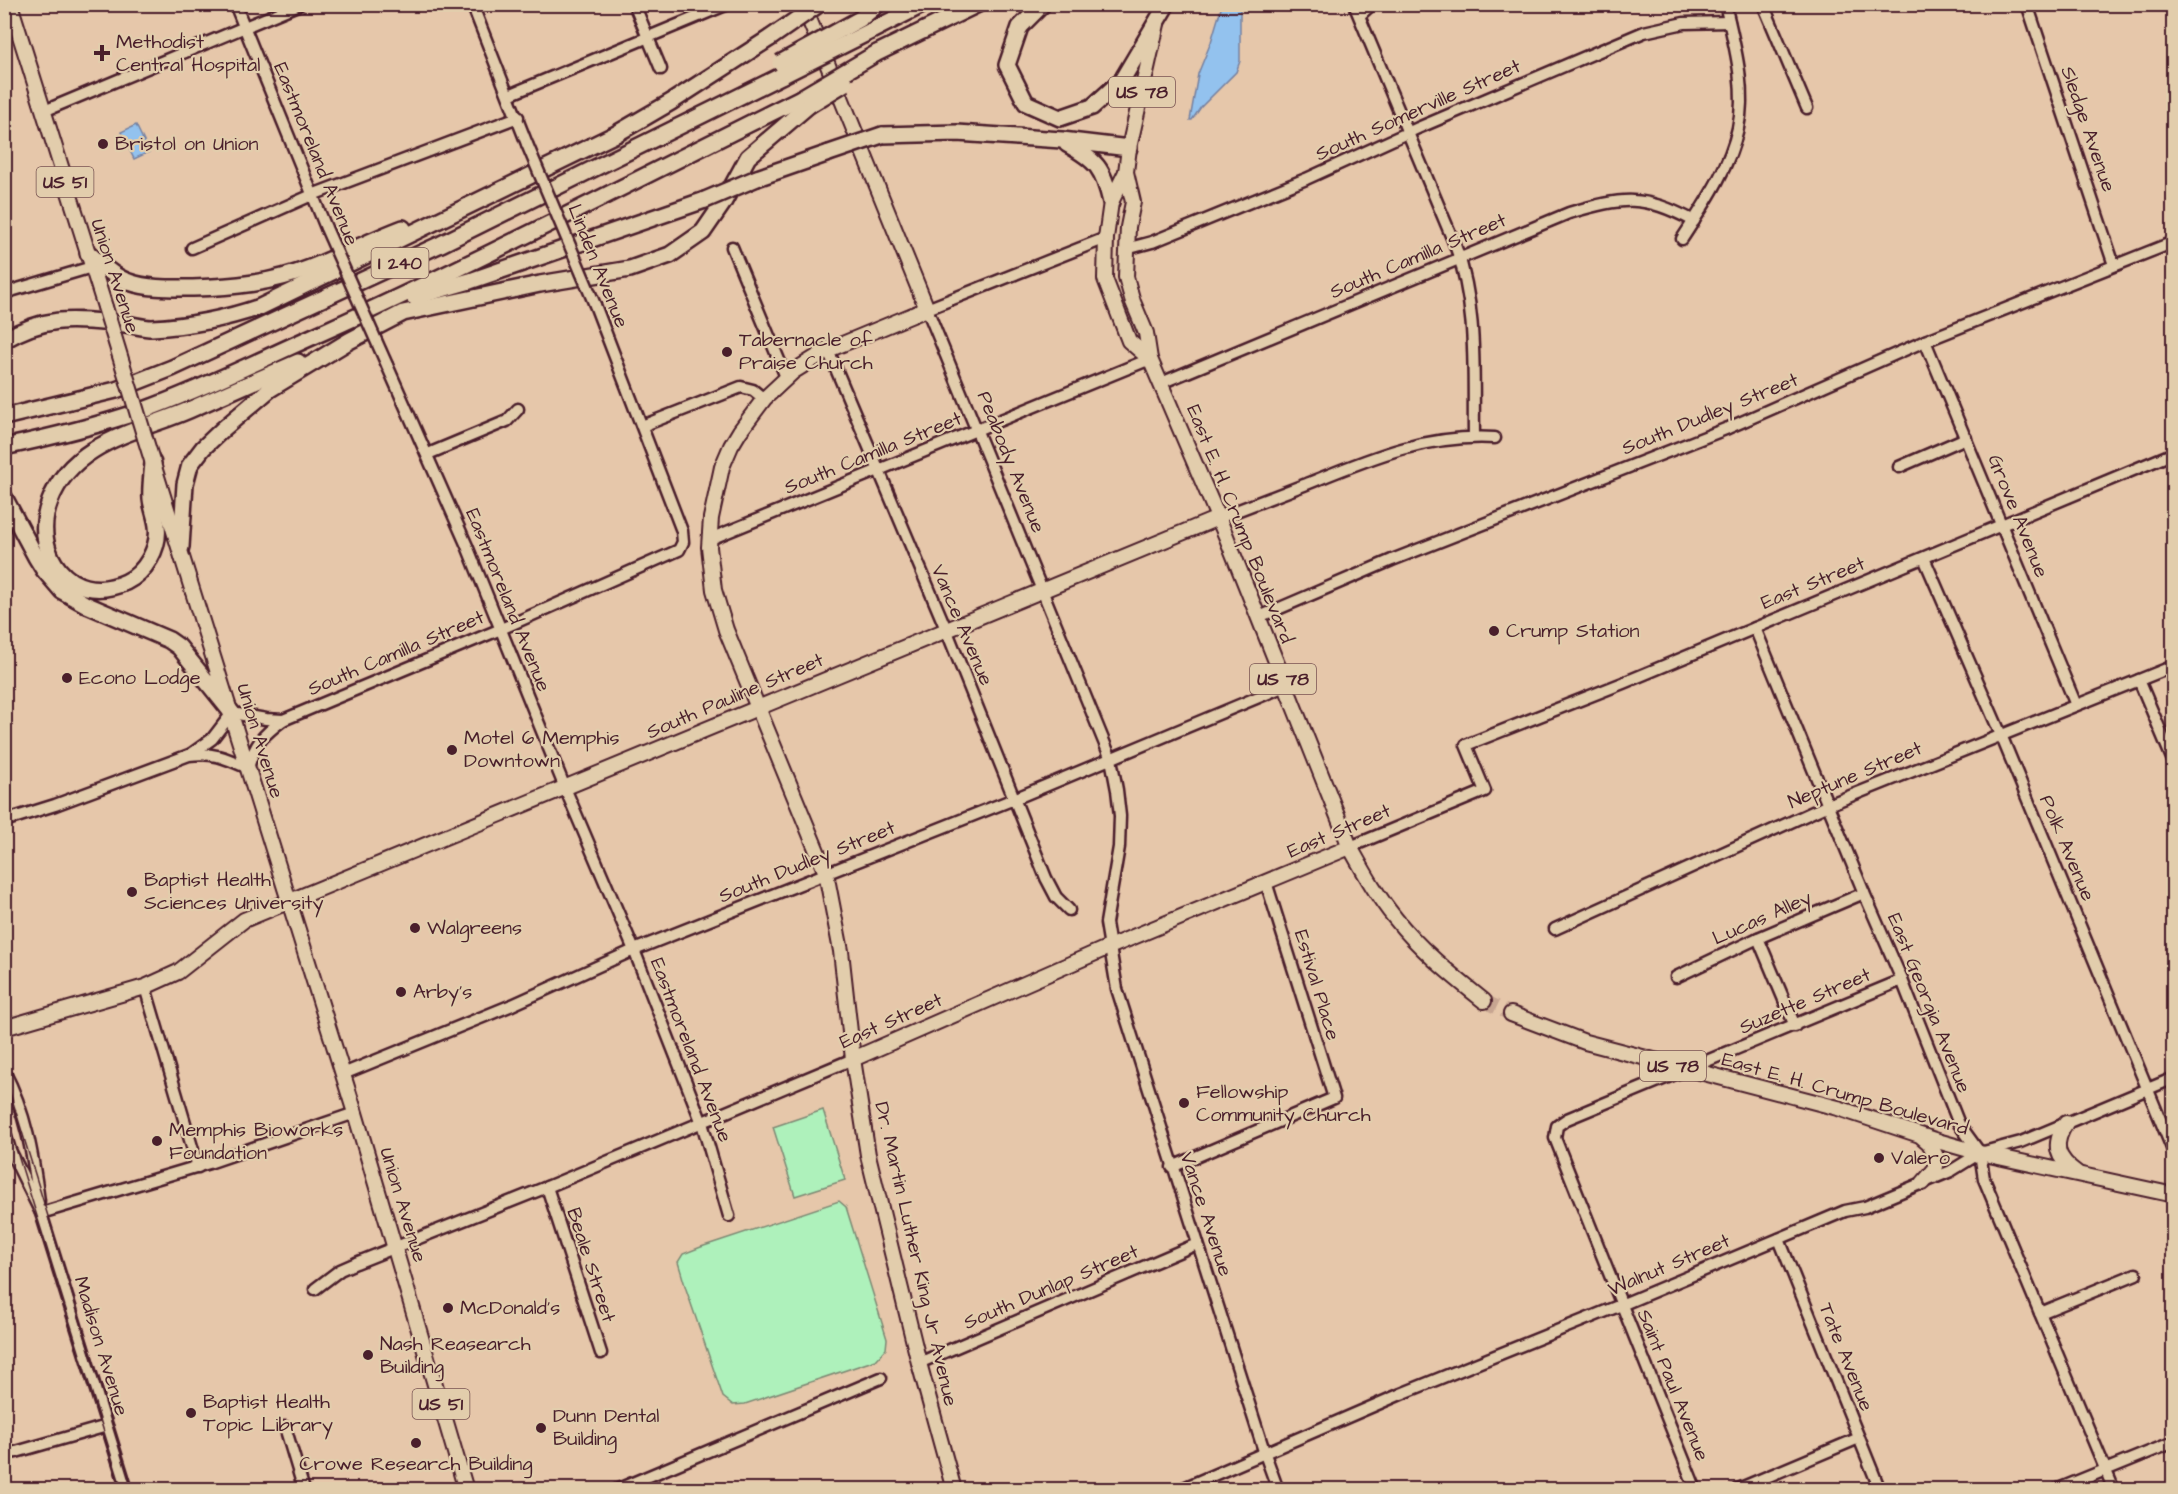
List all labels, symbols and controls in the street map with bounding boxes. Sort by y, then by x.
place label: Methodist Central Hospital [116,28,260,79]
marker: Methodist Central Hospital [93,44,111,62]
street label: South Somerville Street [1311,52,1525,168]
street label: Eastmoreland Avenue [266,58,366,250]
street label: Sledge Avenue [2052,62,2123,196]
road number: US 78 [1109,77,1175,107]
place label: Bristol on Union [115,130,259,158]
marker: Bristol on Union [96,137,110,151]
road number: US 51 [36,167,94,197]
street label: Linden Avenue [560,200,636,332]
street label: South Camilla Street [1325,206,1511,306]
street label: Union Avenue [83,215,147,337]
road number: I 240 [372,248,428,278]
place label: Tabernacle of Praise Church [739,326,873,377]
marker: Tabernacle of Praise Church [720,345,734,359]
street label: South Dudley Street [1617,366,1803,463]
street label: Peabody Avenue [969,387,1052,538]
street label: East E. H. Crump Boulevard [1179,400,1301,648]
street label: South Camilla Street [780,405,966,501]
street label: Grove Avenue [1981,450,2055,582]
street label: Eastmoreland Avenue [458,504,558,696]
street label: East Street [1757,549,1869,617]
street label: Vance Avenue [924,560,1000,690]
street label: South Camilla Street [303,603,489,703]
place label: Crump Station [1506,617,1640,645]
marker: Crump Station [1487,624,1501,638]
street label: South Pauline Street [642,646,828,746]
place label: Econo Lodge [79,664,201,693]
road number: US 78 [1250,664,1316,694]
marker: Econo Lodge [60,671,74,685]
street label: Union Avenue [229,680,291,802]
place label: Motel 6 Memphis Downtown [464,724,619,775]
street label: Neptune Street [1784,734,1926,816]
marker: Motel 6 Memphis Downtown [445,743,459,757]
street label: Polk Avenue [2032,791,2102,905]
street label: East Street [1283,797,1395,865]
street label: South Dudley Street [714,814,900,911]
place label: Baptist Health Sciences University [144,866,324,918]
street label: Lucas Alley [1708,884,1816,953]
marker: Baptist Health Sciences University [125,885,139,899]
street label: East Georgia Avenue [1879,909,1978,1098]
place label: Walgreens [427,914,522,943]
marker: Walgreens [408,921,422,935]
street label: Estival Place [1287,926,1347,1044]
street label: Eastmoreland Avenue [643,954,739,1146]
street label: Suzette Street [1735,961,1875,1041]
place label: Arby's [413,978,472,1007]
marker: Arby's [394,985,408,999]
street label: East Street [835,986,947,1056]
street label: East E. H. Crump Boulevard [1718,1045,1972,1143]
road number: US 78 [1640,1051,1706,1081]
place label: Fellowship Community Church [1196,1078,1371,1130]
marker: Fellowship Community Church [1177,1096,1191,1110]
street label: Dr. Martin Luther King Jr Avenue [866,1099,965,1409]
place label: Memphis Bioworks Foundation [169,1116,343,1167]
marker: Memphis Bioworks Foundation [150,1134,164,1148]
street label: Union Avenue [372,1144,434,1266]
place label: Valero [1891,1144,1950,1172]
street label: Vance Avenue [1173,1148,1239,1280]
marker: Valero [1872,1151,1886,1165]
street label: Beale Street [559,1204,623,1326]
street label: Walnut Street [1604,1227,1734,1303]
street label: South Dunlap Street [959,1237,1143,1337]
street label: Madison Avenue [67,1273,136,1419]
place label: McDonald's [460,1294,560,1322]
street label: Tate Avenue [1812,1299,1880,1416]
marker: McDonald's [441,1301,455,1315]
street label: Saint Paul Avenue [1630,1305,1716,1465]
place label: Nash Reasearch Building [380,1330,531,1382]
marker: Nash Reasearch Building [361,1348,375,1362]
place label: Baptist Health Topic Library [203,1388,333,1440]
road number: US 51 [412,1389,470,1419]
place label: Dunn Dental Building [553,1402,659,1454]
marker: Baptist Health Topic Library [184,1406,198,1420]
marker: Dunn Dental Building [534,1421,548,1435]
marker: Crowe Research Building [409,1436,423,1450]
place label: Crowe Research Building [299,1450,533,1479]

